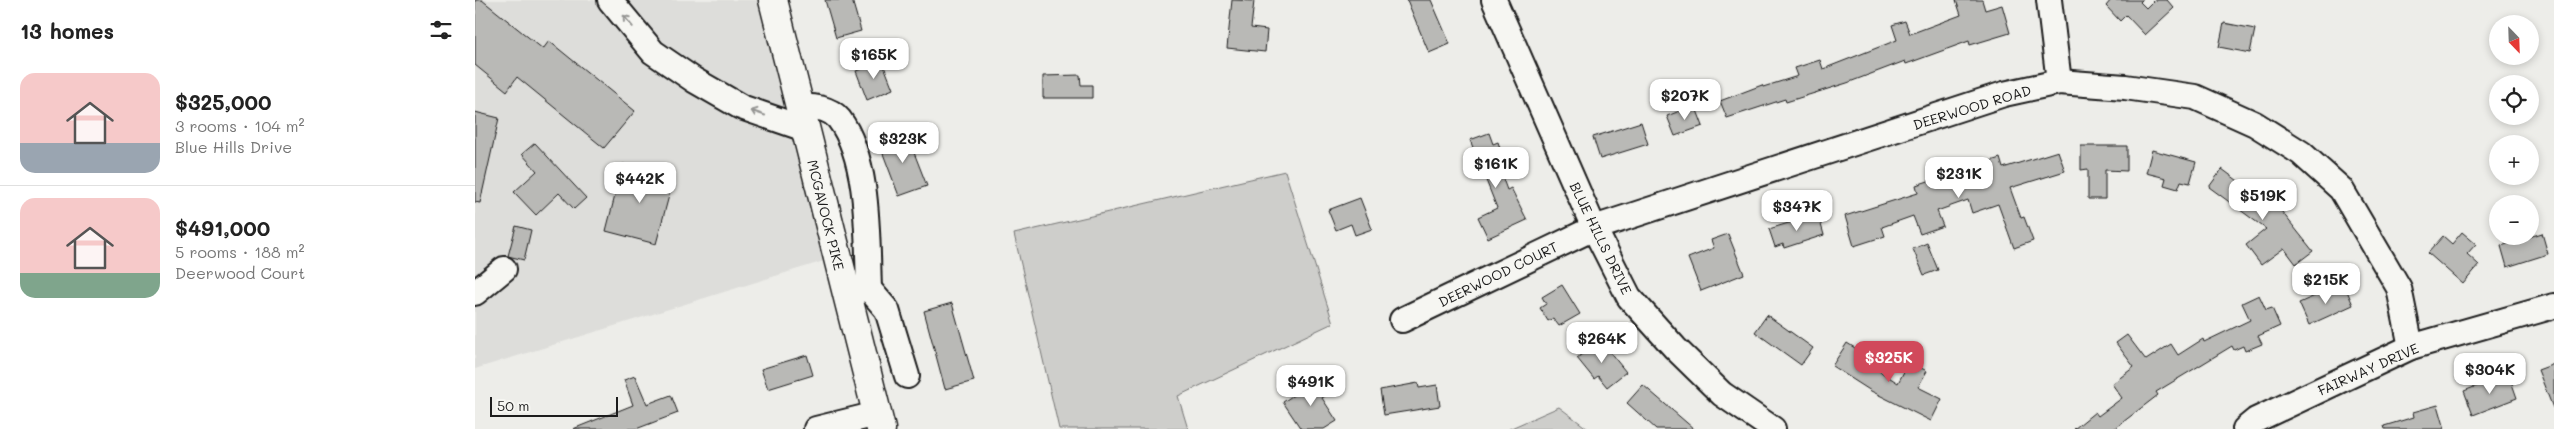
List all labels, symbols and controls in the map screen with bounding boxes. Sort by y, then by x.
one-way arrow [622,14,633,27]
north arrow [2489,15,2539,65]
map controls [2489,15,2539,245]
icon: filters [427,16,455,44]
text: 13 homes [20,17,114,44]
pin: $165K [839,38,909,80]
text: $165K [851,43,897,64]
button: locate [2489,75,2539,125]
pin: $207K [1650,78,1720,121]
street label: DEERWOOD ROAD [1911,80,2033,134]
text: $207K [1661,84,1709,105]
text: $325,000 [175,88,272,115]
icon: home [60,93,120,153]
one-way arrow [751,108,767,117]
text: 3 rooms · 104 m² [175,115,305,136]
pin: $323K [868,121,938,164]
text: $323K [879,127,927,148]
button: + [2489,135,2539,185]
text: Blue Hills Drive [175,136,292,157]
pin: $161K [1461,146,1531,189]
text: $161K [1474,152,1518,173]
pin: $231K [1924,156,1994,199]
street label: MCGAVOCK PIKE [803,158,849,272]
pin: $442K [605,162,675,204]
text: $231K [1936,162,1982,183]
text: $442K [615,167,665,188]
pin: $519K [2228,178,2298,221]
street label: BLUE HILLS DRIVE [1566,179,1636,297]
text: $519K [2240,184,2286,205]
pin: $347K [1762,190,1832,232]
text: $347K [1772,195,1822,216]
button: − [2489,195,2539,245]
text: $491,000 [175,214,270,241]
icon: home [60,218,120,278]
street label: DEERWOOD COURT [1435,237,1561,311]
text: 5 rooms · 188 m² [175,241,305,262]
text: Deerwood Court [175,262,305,283]
pin: $215K [2291,262,2361,305]
text: $215K [2303,268,2349,289]
pin: $264K [1567,322,1637,364]
text: $264K [1577,327,1627,348]
street label: FAIRWAY DRIVE [2315,338,2421,400]
pin: $325K [1854,340,1924,383]
text: $325K [1865,346,1913,367]
pin: $304K [2455,352,2525,395]
text: $304K [2465,358,2515,379]
pin: $491K [1276,364,1346,407]
text: $491K [1287,370,1335,391]
scale bar [490,394,617,417]
text: 50 m [497,396,529,415]

